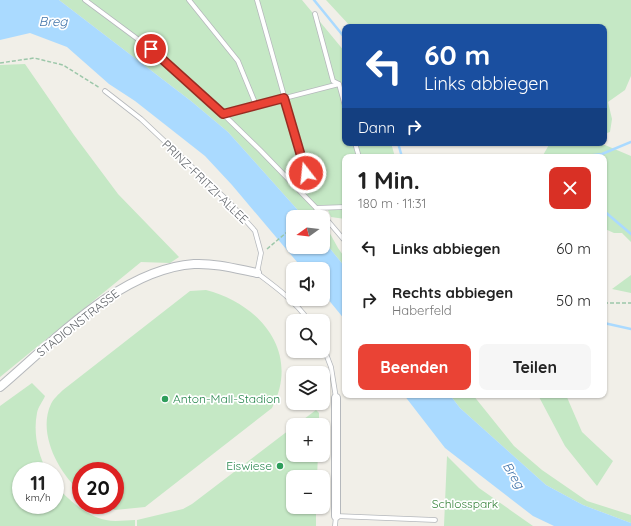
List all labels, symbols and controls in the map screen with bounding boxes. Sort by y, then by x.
water label: Breg [39,13,68,29]
pin [134,32,168,66]
text: 60 m [424,37,490,72]
icon: arrive [140,38,162,60]
icon: left [358,40,410,92]
text: Links abbiegen [424,72,549,95]
icon: right [403,116,425,138]
text: Dann [358,118,395,137]
street label: PRINZ-FRITZI-ALLEE [159,137,252,227]
position arrow [285,152,327,194]
text: 1 Min. [358,165,420,195]
button: close [549,167,591,209]
text: 180 m · 11:31 [358,195,426,211]
north arrow [286,210,330,254]
map controls [286,210,330,514]
icon: left [358,237,380,259]
text: Links abbiegen [392,239,500,258]
text: 60 m [556,239,591,258]
button: sound [286,262,330,306]
text: Rechts abbiegen [392,283,513,302]
street label: STADIONSTRASSE [33,286,122,360]
icon: right [358,289,380,311]
text: 50 m [556,291,591,310]
text: Haberfeld [392,302,452,318]
button: search [286,314,330,358]
button: Beenden [358,344,471,390]
button: Teilen [479,344,591,390]
button: layers [286,366,330,410]
place label: Anton-Mall-Stadion [173,391,280,406]
marker: Anton-Mall-Stadion [160,394,170,404]
button: + [286,418,330,462]
place label: Eiswiese [226,458,272,473]
water label: Breg [500,459,529,492]
marker: Eiswiese [275,461,285,471]
speed limit sign: 20 [72,462,124,514]
text: 11 [30,470,46,495]
button: − [286,470,330,514]
text: km/h [25,491,51,504]
park label: Schlosspark [432,496,498,511]

